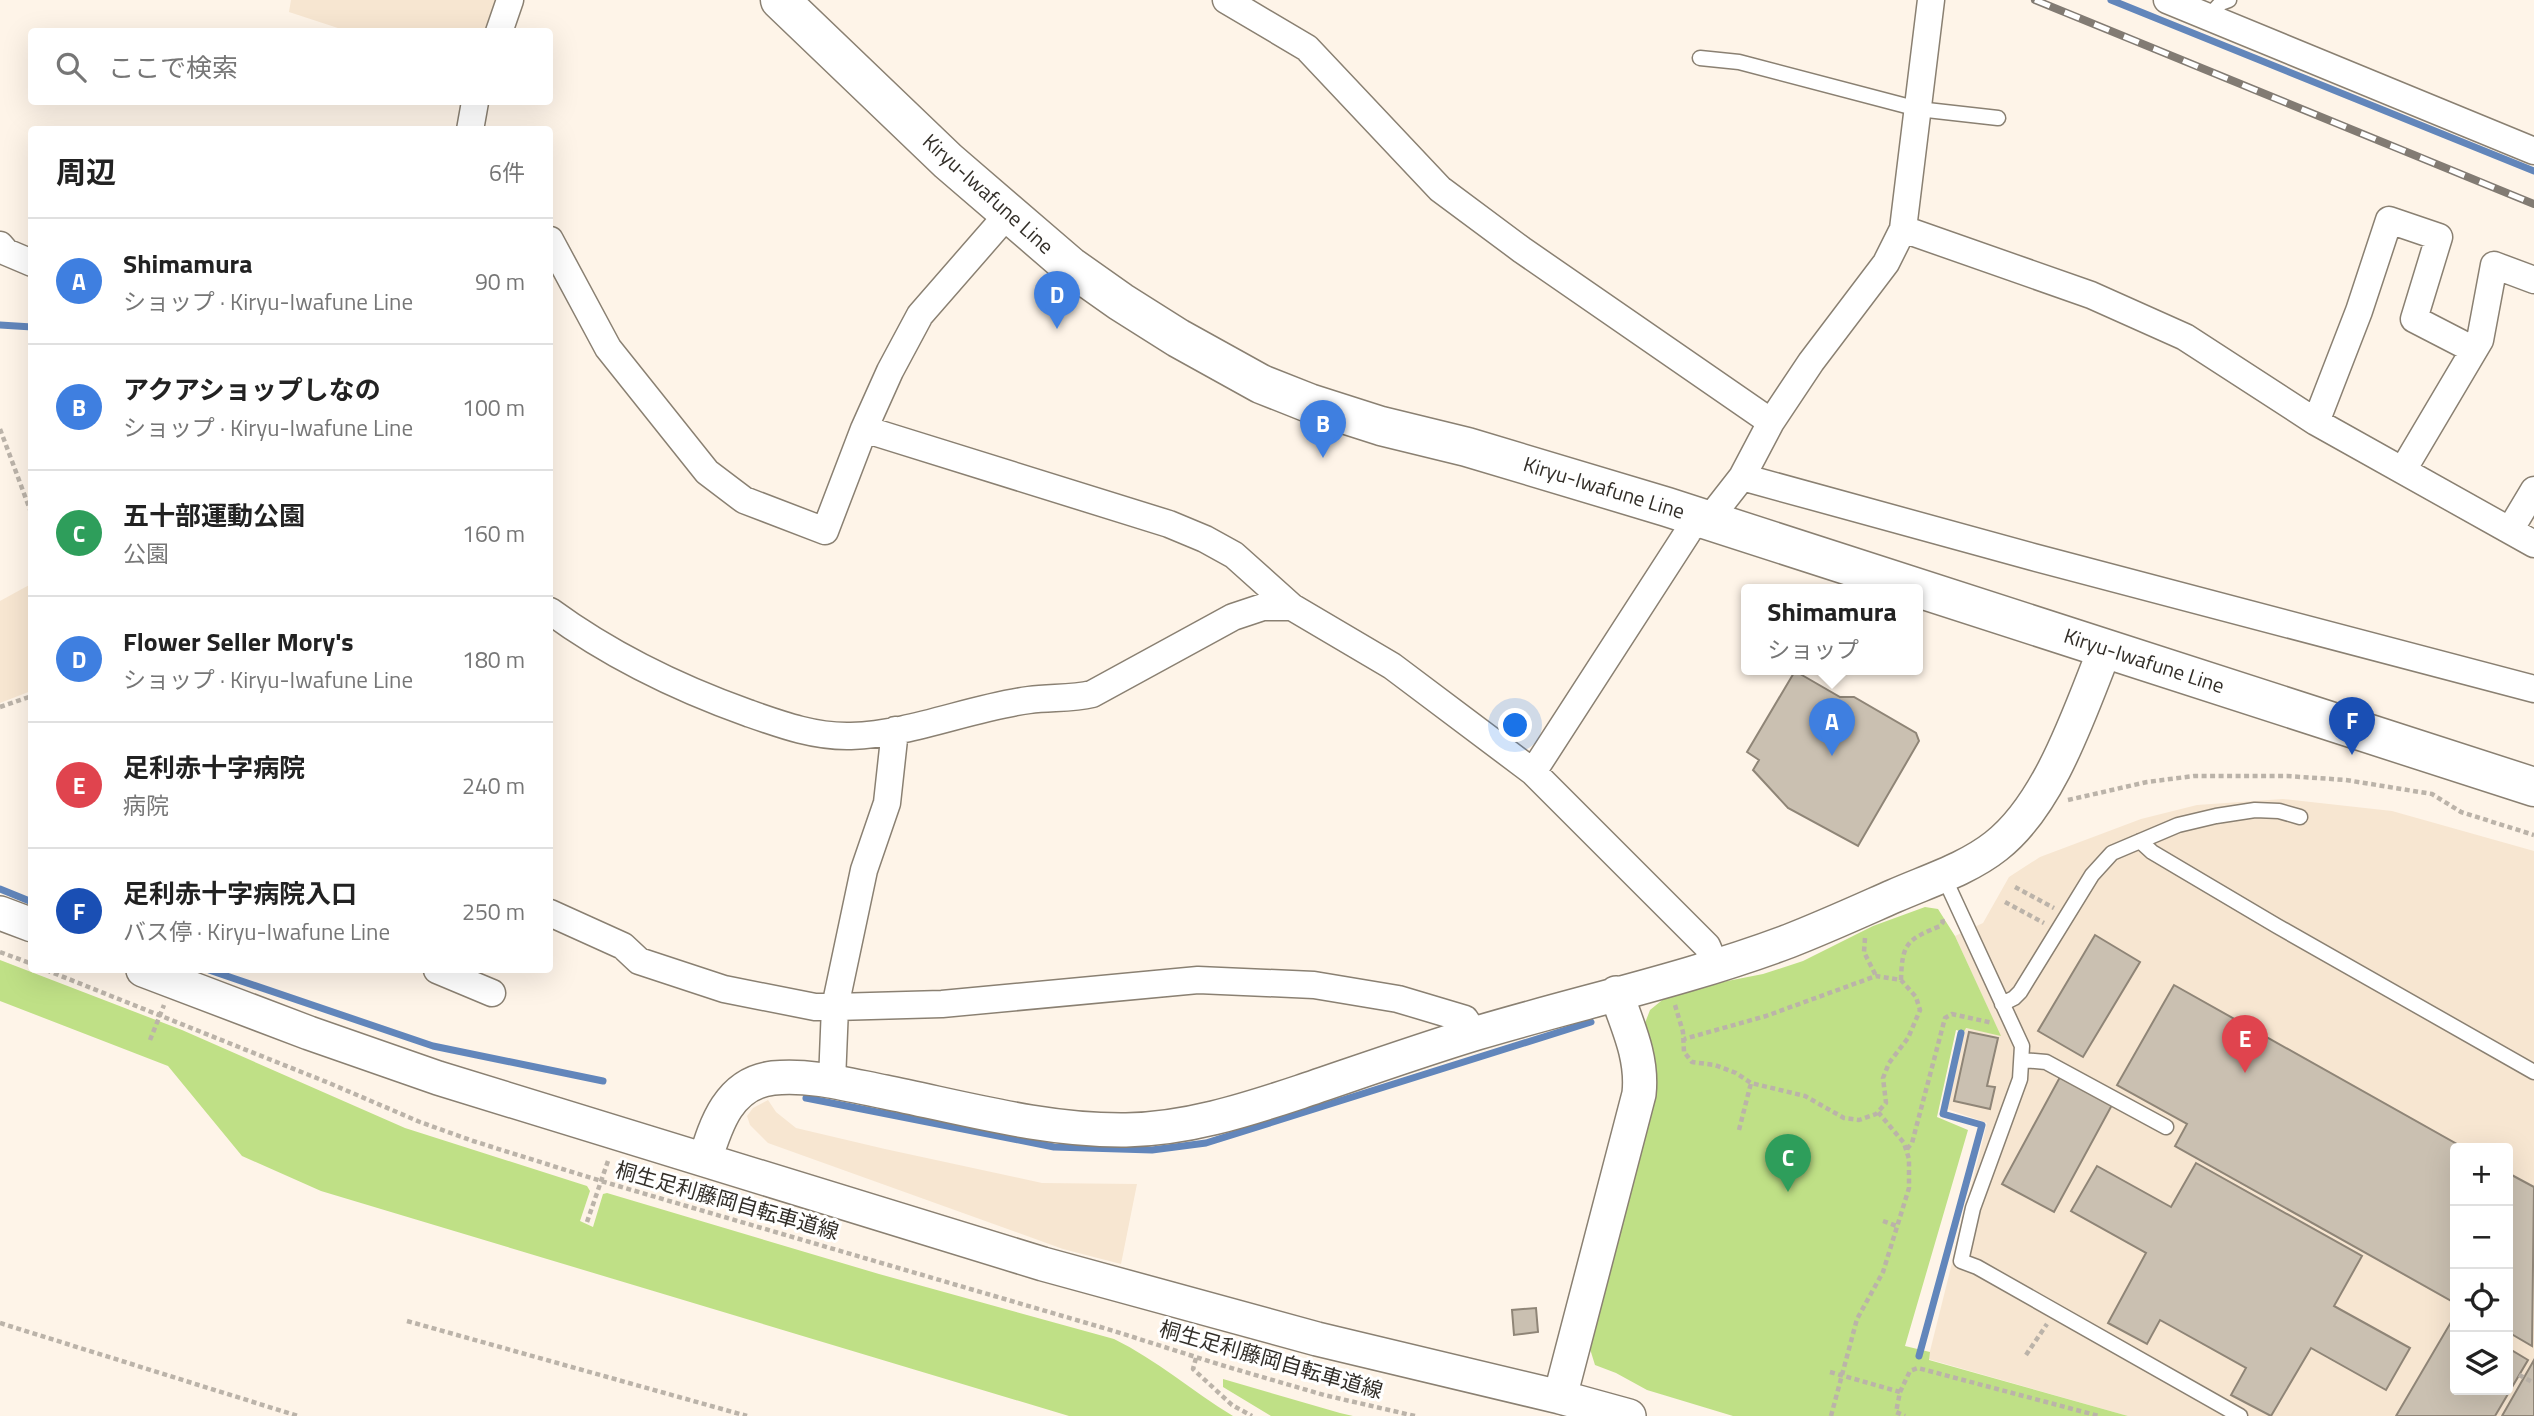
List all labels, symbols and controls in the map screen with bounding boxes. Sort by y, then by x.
search box [28,28,553,105]
icon: search [52,48,90,86]
text: ここで検索 [108,48,238,87]
street label: Kiryu-Iwafune Line [916,125,1061,261]
text: 周辺 [56,149,116,195]
text: 6件 [489,155,525,190]
text: Shimamura [123,244,252,283]
text: A [72,264,86,299]
text: 90 m [475,264,525,299]
pin: D [1034,271,1080,329]
text: ショップ · Kiryu-Iwafune Line [123,284,413,319]
text: アクアショップしなの [123,370,381,409]
text: B [72,390,86,425]
text: 100 m [462,390,525,425]
pin: B [1300,400,1346,458]
text: ショップ · Kiryu-Iwafune Line [123,410,413,445]
street label: Kiryu-Iwafune Line [1520,447,1689,527]
text: 五十部運動公園 [123,496,305,535]
text: C [73,516,85,551]
text: 160 m [462,516,525,551]
text: 公園 [123,536,169,571]
popup [1741,584,1923,675]
text: Shimamura [1767,592,1897,631]
street label: Kiryu-Iwafune Line [2060,619,2229,701]
text: Flower Seller Mory's [123,622,354,661]
text: ショップ [1767,632,1859,667]
text: D [72,642,86,677]
text: 180 m [462,642,525,677]
text: ショップ · Kiryu-Iwafune Line [123,662,413,697]
pin: F [2329,697,2375,755]
pin: A [1809,698,1855,756]
your location [1498,708,1532,742]
text: 足利赤十字病院 [123,748,305,787]
text: E [73,768,85,803]
text: 240 m [462,768,525,803]
text: 病院 [123,788,169,823]
text: 足利赤十字病院入口 [123,874,357,913]
text: F [73,894,85,929]
text: 250 m [462,894,525,929]
text: バス停 · Kiryu-Iwafune Line [123,914,390,949]
pin: E [2222,1015,2268,1073]
pin: C [1765,1134,1811,1192]
map controls [2450,1143,2513,1395]
button: + [2450,1143,2513,1206]
street label: 桐生足利藤岡自転車道線 [612,1153,843,1247]
button: − [2450,1206,2513,1269]
button: locate [2450,1269,2513,1332]
street label: 桐生足利藤岡自転車道線 [1156,1312,1387,1406]
button: layers [2450,1332,2513,1395]

